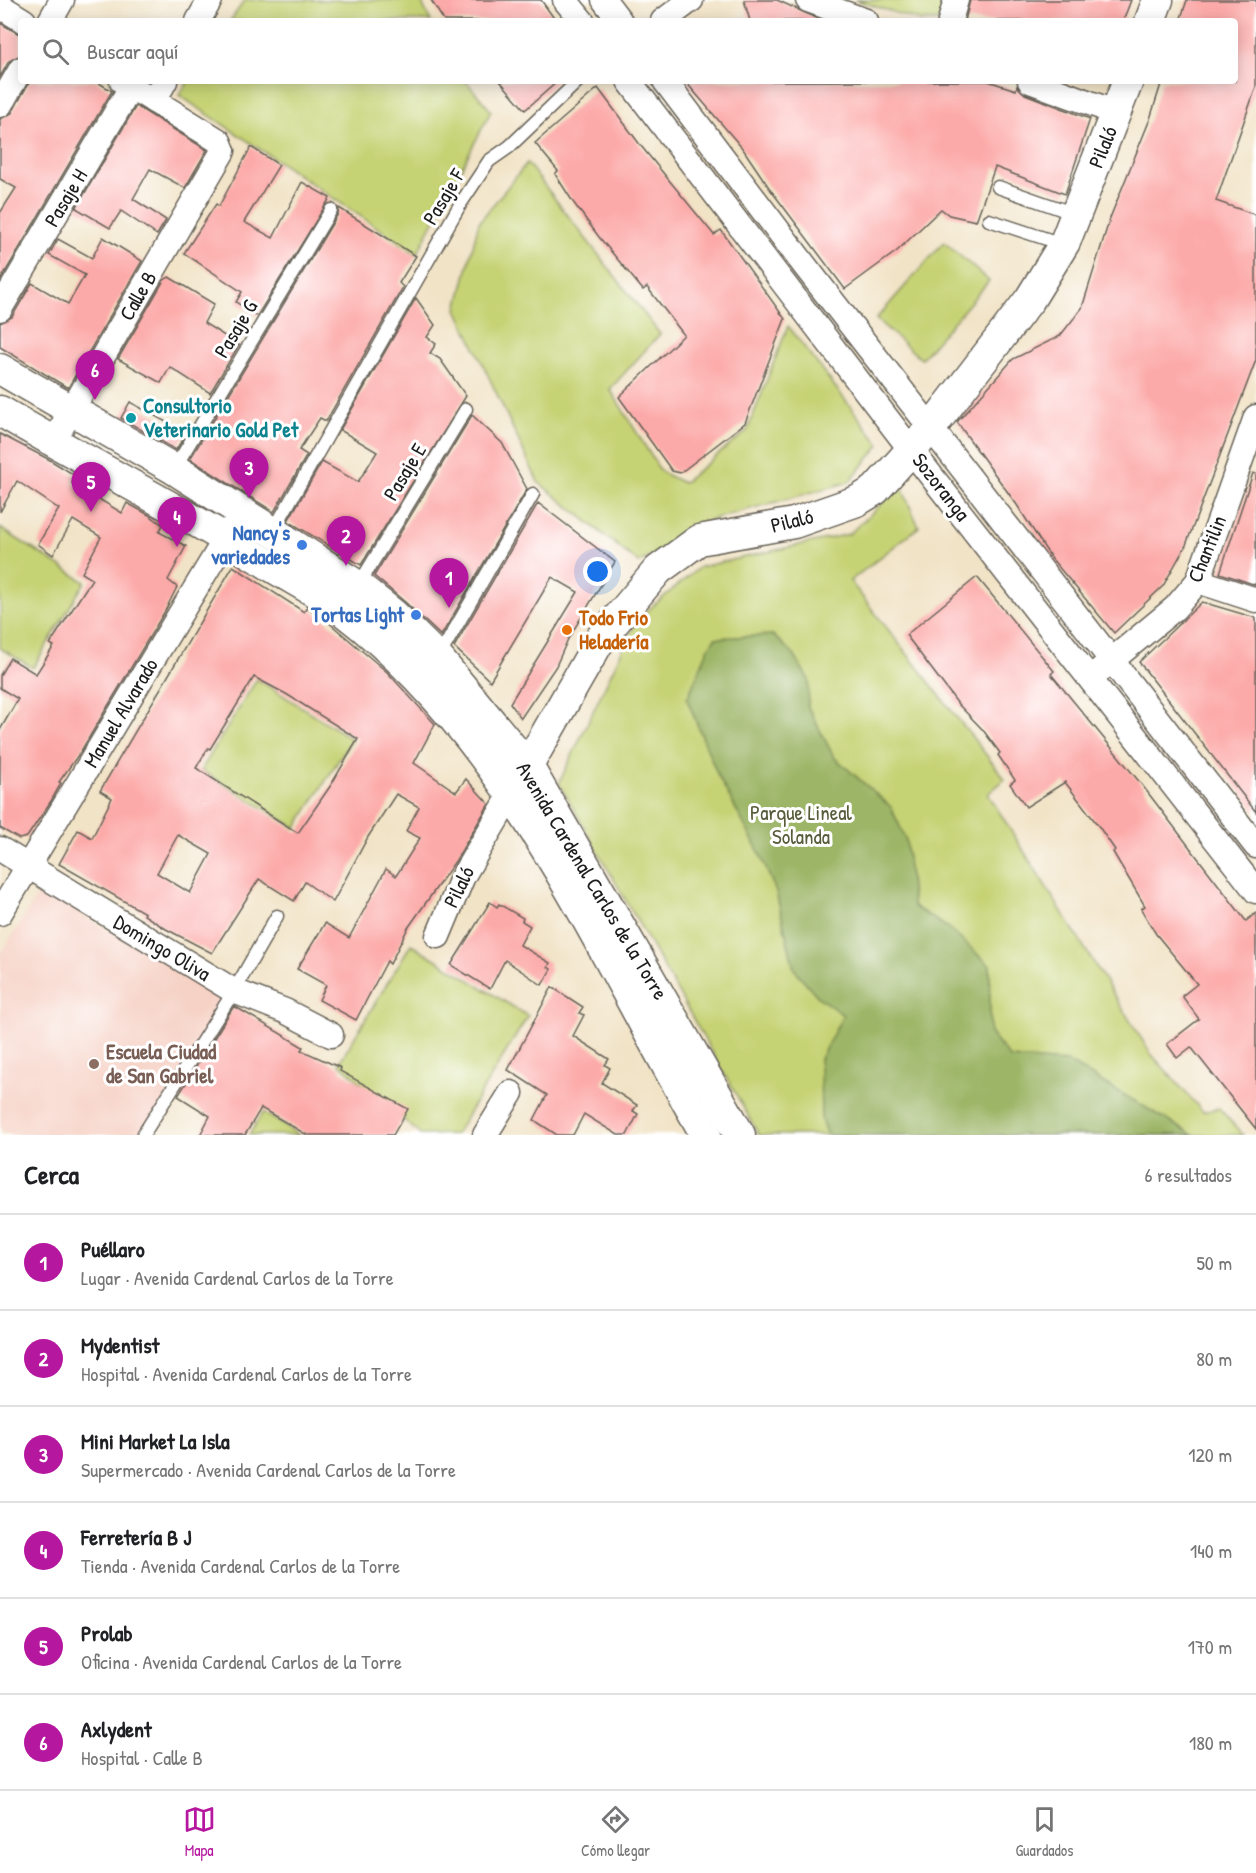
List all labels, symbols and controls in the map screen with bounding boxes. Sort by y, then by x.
search box [18,18,1238,84]
icon: search [39,35,72,68]
text: Buscar aquí [87,36,179,66]
street label: Pilaló [1081,122,1124,172]
street label: Pasaje F [416,162,472,230]
street label: Pasaje H [37,163,94,232]
street label: Calle B [112,266,163,326]
street label: Pasaje G [207,294,264,363]
pin: 6 [76,350,115,400]
place label: Consultorio Veterinario Gold Pet [143,391,299,444]
marker: Consultorio Veterinario Gold Pet [124,411,138,425]
street label: Pasaje E [376,438,433,506]
street label: Sozoranga [906,447,977,527]
pin: 3 [230,448,268,498]
pin: 5 [72,462,110,512]
pin: 4 [158,498,196,547]
street label: Pilaló [768,501,816,540]
street label: Chantilin [1180,511,1233,587]
pin: 2 [326,516,366,566]
place label: Nancy's variedades [211,518,290,571]
marker: Nancy's variedades [295,538,309,552]
your location [583,557,612,586]
pin: 1 [430,558,468,608]
place label: Tortas Light [310,600,405,630]
place label: Todo Frio Heladería [578,603,649,656]
marker: Tortas Light [409,608,423,622]
marker: Todo Frio Heladería [560,623,574,637]
street label: Manuel Alvarado [77,653,165,773]
street label: Avenida Cardenal Carlos de la Torre [510,756,675,1005]
park label: Parque Lineal Solanda [750,798,852,851]
street label: Pilaló [436,861,481,912]
street label: Domingo Oliva [108,907,216,988]
place label: Escuela Ciudad de San Gabriel [106,1037,217,1090]
marker: Escuela Ciudad de San Gabriel [87,1057,101,1071]
text: Cerca [24,1157,79,1192]
text: 6 resultados [1144,1161,1232,1188]
text: Puéllaro [81,1234,145,1264]
text: 1 [40,1249,47,1276]
text: 50 m [1196,1249,1232,1276]
text: Lugar · Avenida Cardenal Carlos de la Torre [81,1264,394,1291]
text: Mydentist [81,1330,159,1360]
text: 2 [39,1345,48,1372]
text: 80 m [1196,1345,1232,1372]
text: Hospital · Avenida Cardenal Carlos de la Torre [81,1360,412,1387]
text: Mini Market La Isla [81,1426,230,1456]
text: 3 [39,1441,48,1468]
text: 120 m [1188,1441,1232,1468]
text: Supermercado · Avenida Cardenal Carlos de la Torre [81,1456,456,1483]
text: Ferretería B J [81,1522,191,1552]
text: 4 [40,1537,47,1564]
text: 140 m [1190,1537,1232,1564]
text: Tienda · Avenida Cardenal Carlos de la Torre [81,1552,400,1579]
text: Prolab [81,1618,132,1648]
text: 5 [39,1633,48,1660]
text: 170 m [1188,1633,1232,1660]
text: Oficina · Avenida Cardenal Carlos de la Torre [81,1648,402,1675]
text: Axlydent [81,1714,152,1744]
text: 6 [40,1729,47,1756]
text: 180 m [1189,1729,1232,1756]
text: Hospital · Calle B [81,1744,203,1771]
tab: Mapa [183,1803,216,1861]
tab: Cómo llegar [581,1803,650,1861]
tab: Guardados [1015,1803,1073,1861]

